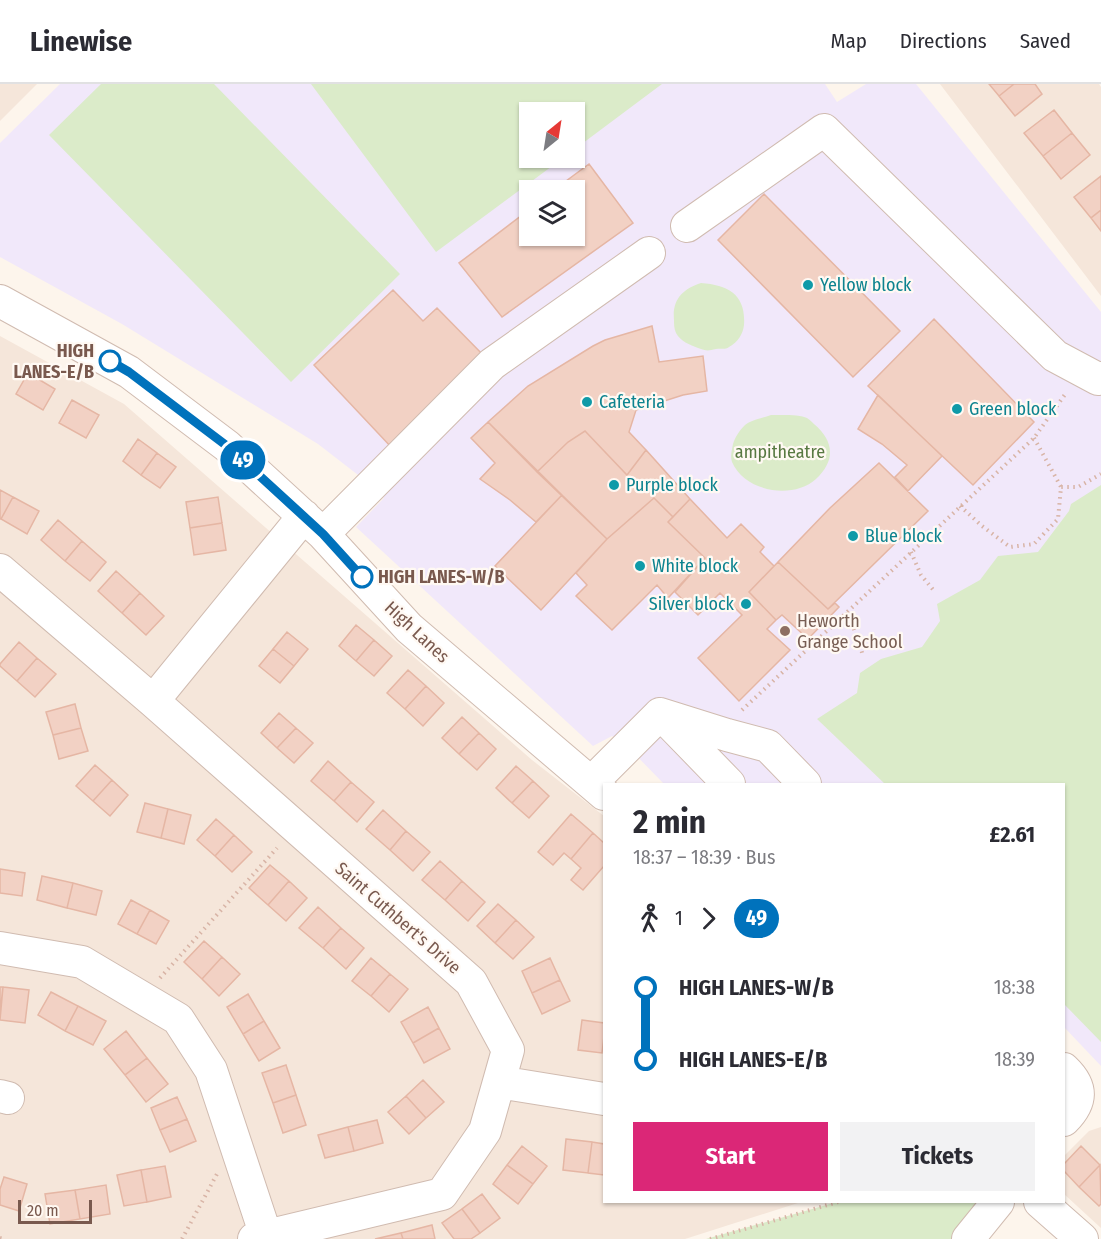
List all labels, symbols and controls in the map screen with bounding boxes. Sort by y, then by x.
text: Linewise [30,25,132,58]
text: Map [830,28,867,54]
text: Directions [900,28,987,54]
text: Saved [1020,28,1071,54]
north arrow [519,102,585,168]
map controls [519,102,585,246]
button: layers [519,180,585,246]
place label: Yellow block [820,274,912,296]
marker: Yellow block [801,278,815,292]
place label: HIGH LANES-E/B [14,340,94,383]
marker: HIGH LANES-E/B [99,350,121,372]
place label: Cafeteria [599,391,665,413]
marker: Cafeteria [580,395,594,409]
place label: Green block [969,398,1057,420]
marker: Green block [950,402,964,416]
line badge: 49 [216,440,270,479]
park label: ampitheatre [735,441,825,463]
text: 49 [232,447,254,473]
place label: Purple block [626,474,718,496]
marker: Purple block [607,478,621,492]
place label: Blue block [865,525,943,547]
marker: Blue block [846,529,860,543]
place label: White block [652,555,739,577]
marker: White block [633,559,647,573]
marker: HIGH LANES-W/B [351,566,373,588]
place label: HIGH LANES-W/B [378,566,505,588]
place label: Silver block [649,593,735,615]
street label: High Lanes [380,597,454,668]
marker: Silver block [739,597,753,611]
place label: Heworth Grange School [797,610,903,653]
marker: Heworth Grange School [778,624,792,638]
text: 2 min [633,802,706,842]
text: £2.61 [990,821,1035,848]
text: 18:37 – 18:39 · Bus [633,845,775,869]
street label: Saint Cuthbert's Drive [331,857,465,979]
icon: walk [633,902,666,935]
icon: forward [692,902,725,935]
text: 49 [746,905,767,931]
text: 1 [675,906,683,930]
text: HIGH LANES-W/B [679,974,834,1001]
text: 18:38 [994,975,1035,999]
text: HIGH LANES-E/B [679,1046,827,1073]
text: 18:39 [994,1047,1035,1071]
button: Start [633,1122,828,1191]
button: Tickets [840,1122,1035,1191]
scale bar [18,1197,92,1224]
text: 20 m [27,1201,58,1220]

